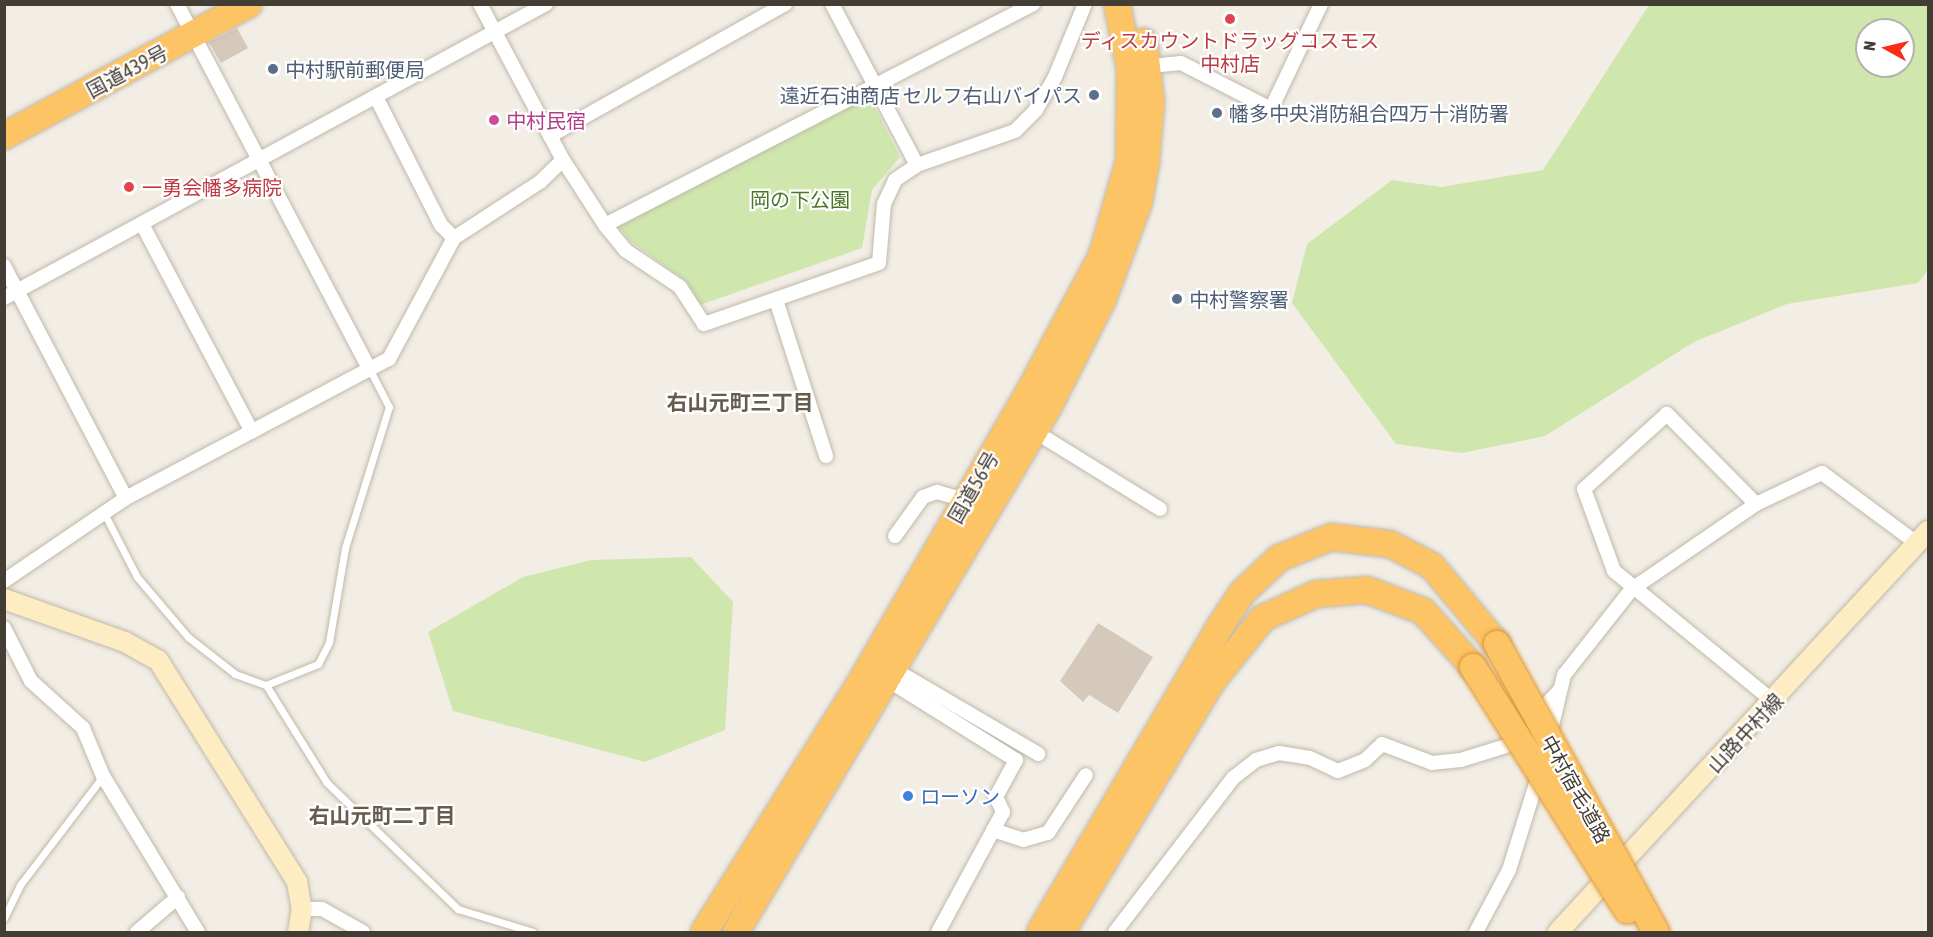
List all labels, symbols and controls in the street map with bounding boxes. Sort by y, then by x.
marker: ディスカウントドラッグコスモス 中村店 [1223,12,1237,26]
north arrow [1855,18,1915,78]
place label: ディスカウントドラッグコスモス 中村店 [1080,28,1380,75]
street label: 国道439号 [82,40,172,102]
text: N [1860,40,1879,52]
place label: 中村駅前郵便局 [285,57,425,81]
marker: 中村駅前郵便局 [266,62,280,76]
place label: 遠近石油商店 セルフ右山バイパス [779,83,1082,107]
marker: 遠近石油商店 セルフ右山バイパス [1087,88,1101,102]
place label: 幡多中央消防組合四万十消防署 [1229,101,1509,125]
marker: 幡多中央消防組合四万十消防署 [1210,106,1224,120]
place label: 中村民宿 [506,108,586,132]
marker: 中村民宿 [487,113,501,127]
place label: 一勇会幡多病院 [142,175,282,199]
marker: 一勇会幡多病院 [120,178,138,196]
park label: 岡の下公園 [750,187,850,211]
place label: 中村警察署 [1189,287,1289,311]
marker: 中村警察署 [1170,292,1184,306]
district label: 右山元町三丁目 [667,389,813,415]
street label: 国道56号 [943,447,1003,527]
street label: 山路中村線 [1702,688,1788,778]
street label: 中村宿毛道路 [1536,731,1616,847]
place label: ローソン [920,784,1000,808]
marker: ローソン [901,789,915,803]
district label: 右山元町二丁目 [309,802,455,828]

